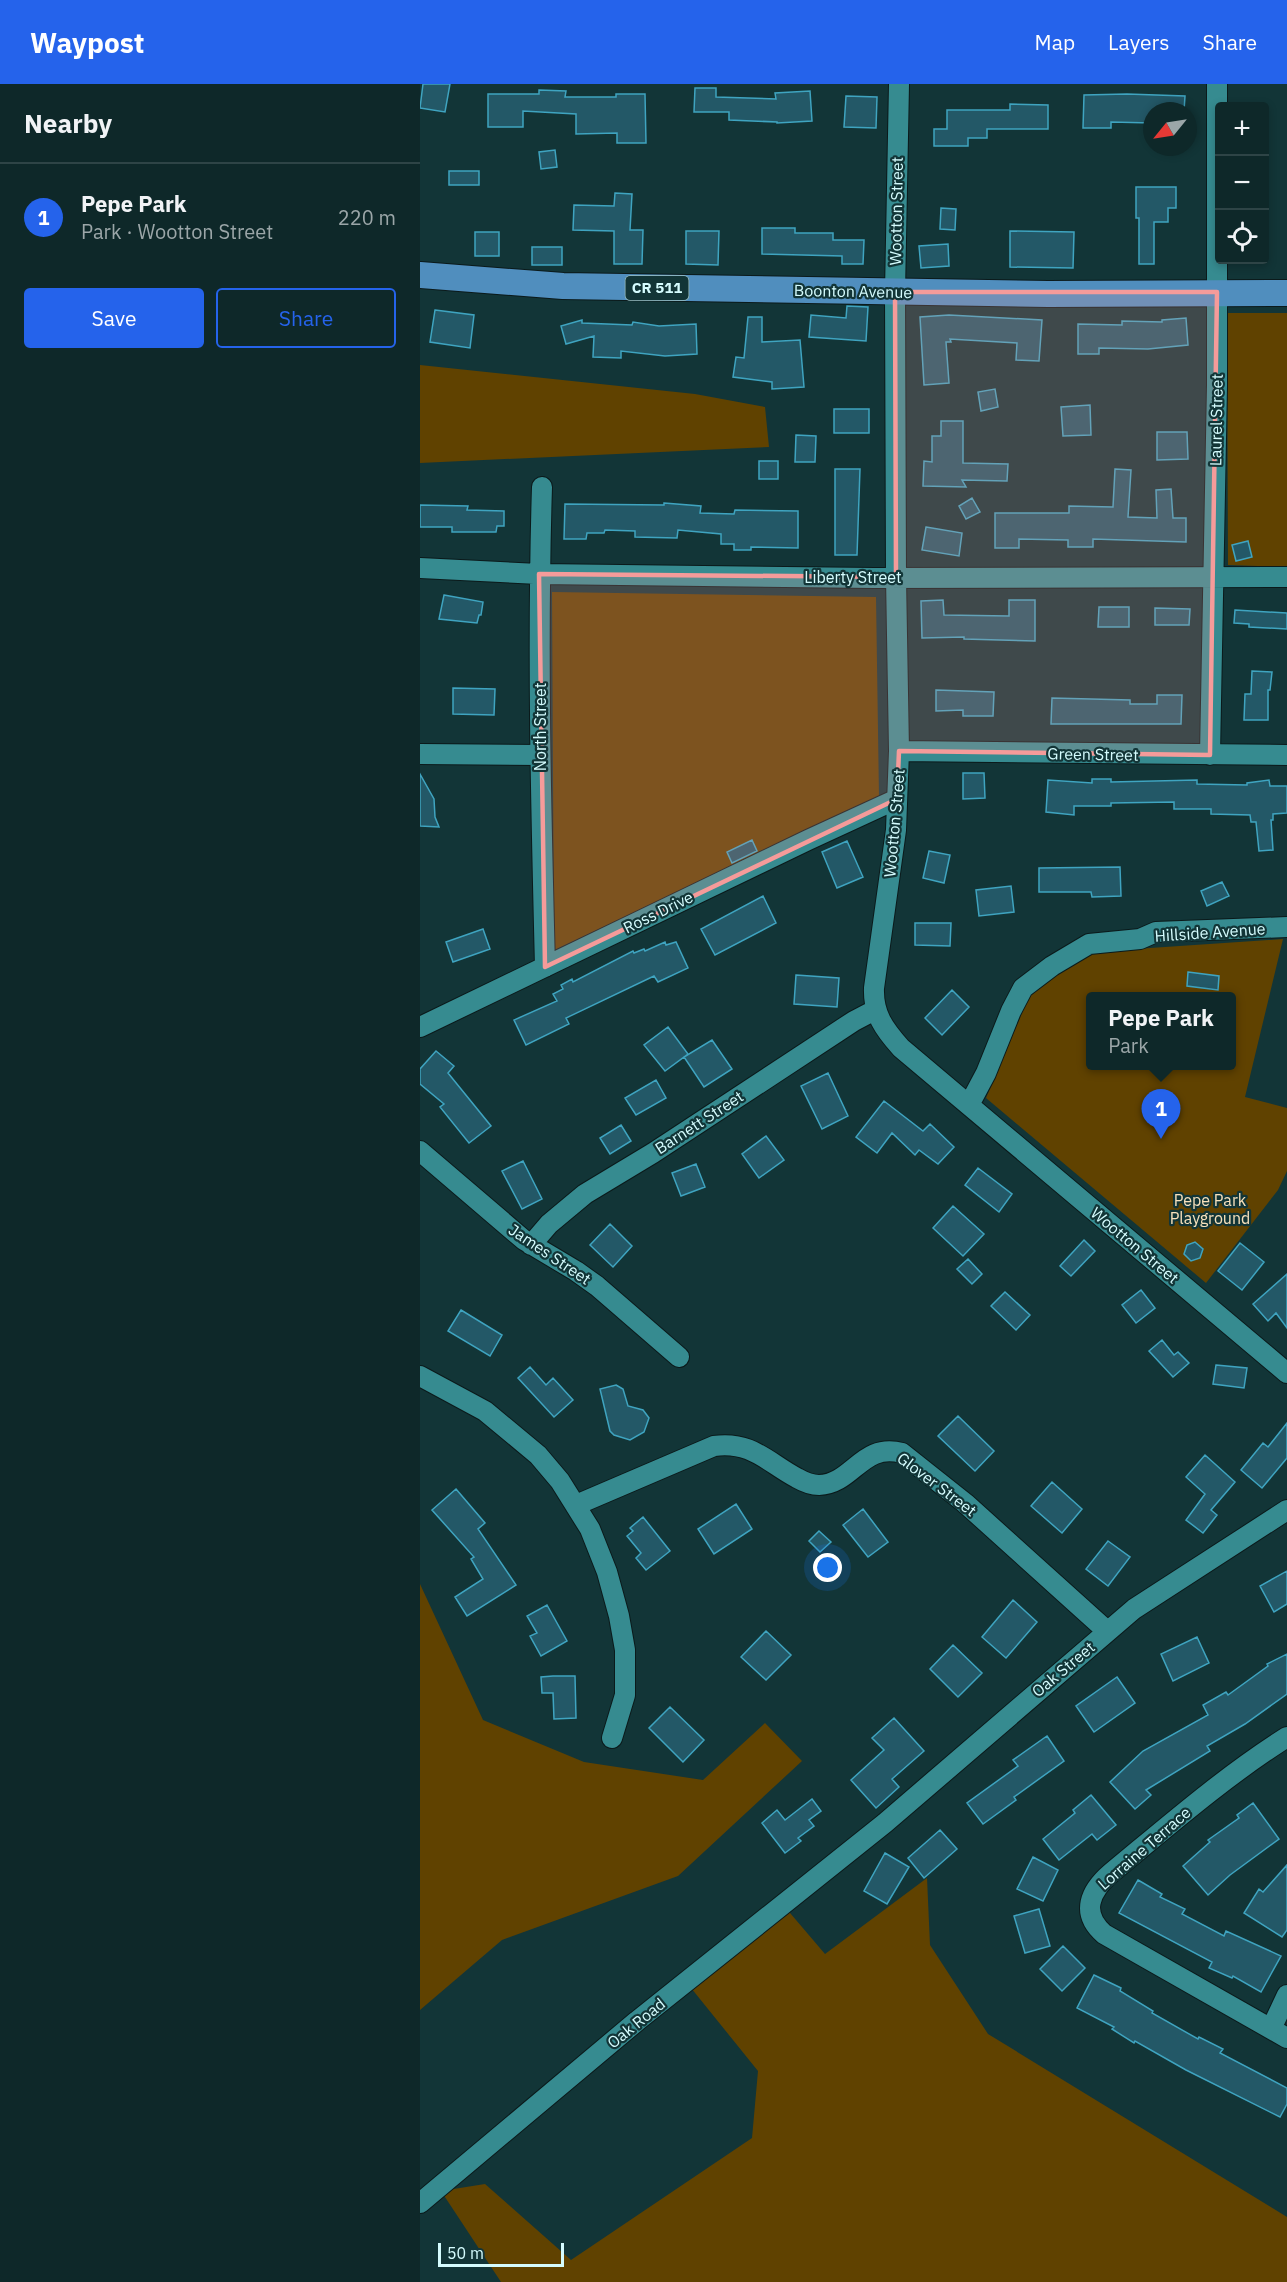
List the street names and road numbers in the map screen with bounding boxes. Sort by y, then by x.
street label: Wootton Street [885,156,907,266]
road number: CR 511 [626,276,688,300]
street label: Boonton Avenue [794,280,913,302]
street label: Laurel Street [1205,374,1227,466]
street label: Liberty Street [804,567,902,587]
street label: North Street [530,683,550,771]
street label: Green Street [1047,743,1139,765]
street label: Wootton Street [879,768,909,878]
street label: Ross Drive [620,886,696,938]
street label: Hillside Avenue [1154,918,1266,946]
street label: Barnett Street [651,1086,747,1158]
street label: Wootton Street [1087,1202,1183,1288]
street label: James Street [505,1219,595,1289]
street label: Glover Street [893,1448,981,1520]
street label: Oak Street [1027,1637,1099,1701]
street label: Lorraine Terrace [1093,1802,1195,1894]
street label: Oak Road [603,1994,669,2052]

